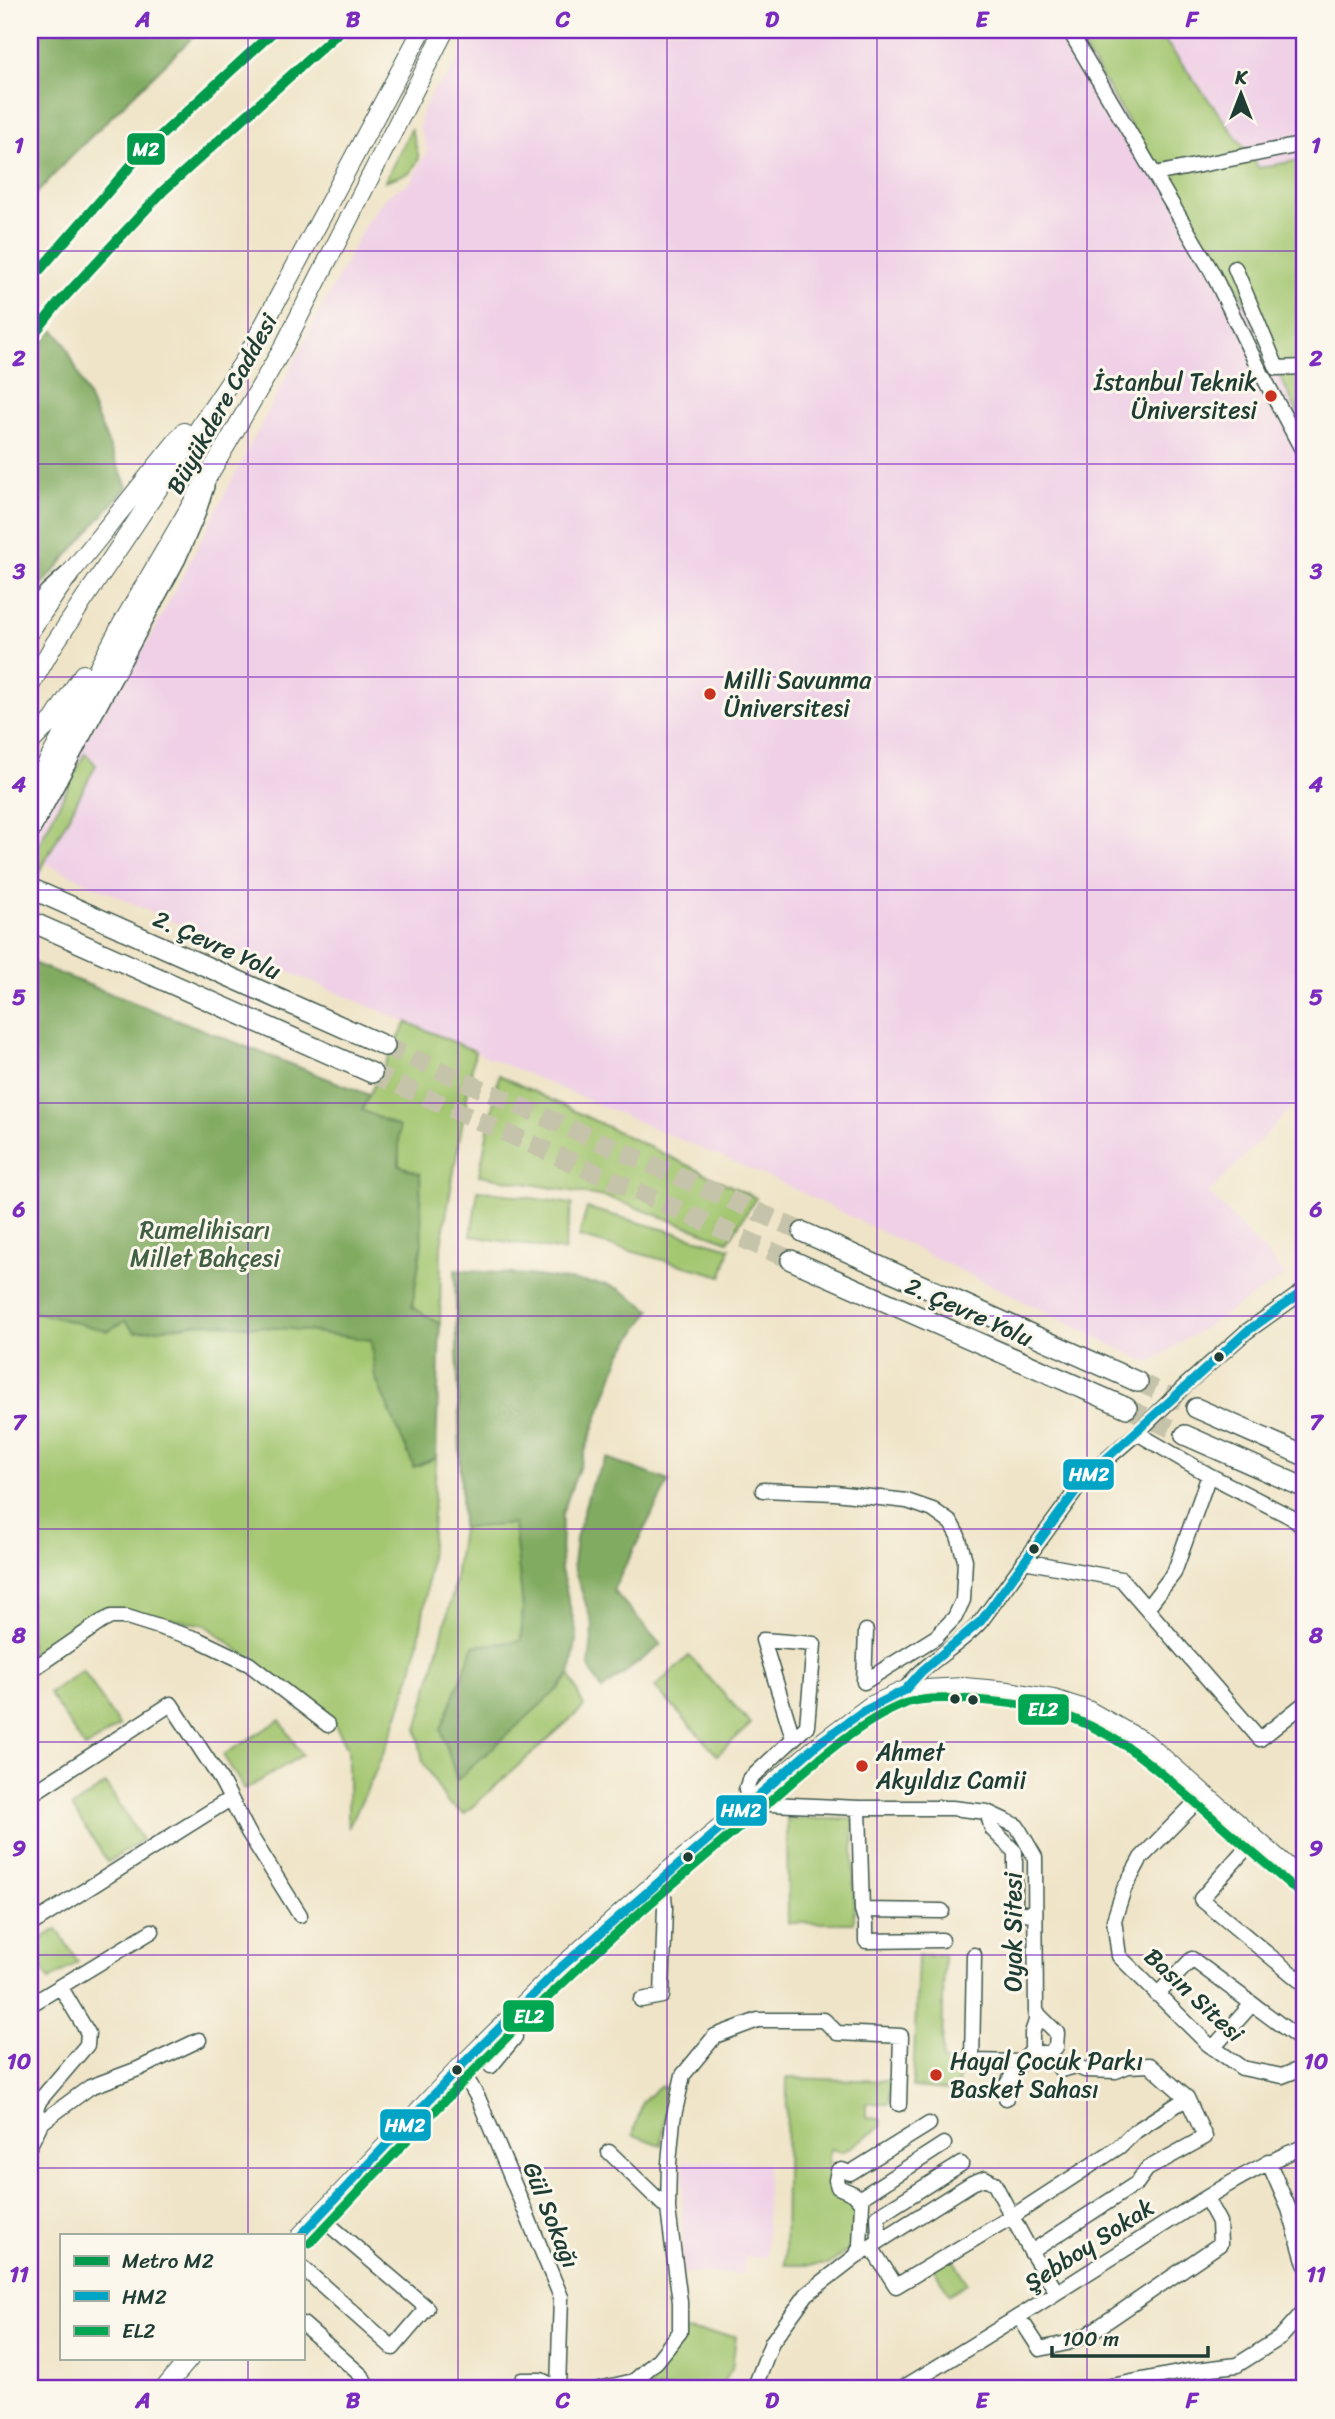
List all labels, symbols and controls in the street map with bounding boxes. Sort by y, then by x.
text: A [134,0,151,40]
text: B [346,0,361,40]
text: C [555,0,571,40]
text: D [765,0,780,40]
text: E [976,0,991,40]
text: F [1185,0,1200,40]
north arrow [1206,60,1276,130]
text: K [1234,61,1248,94]
text: 1 [14,125,24,166]
text: 1 [1311,125,1321,166]
line badge: M2 [126,132,166,166]
text: M2 [132,133,159,166]
street label: Büyükdere Caddesi [155,304,290,502]
text: 2 [11,338,26,379]
text: 2 [1308,338,1323,379]
place label: İstanbul Teknik Üniversitesi [1093,361,1258,431]
marker: İstanbul Teknik Üniversitesi [1263,388,1279,404]
text: 3 [12,551,26,592]
text: 3 [1309,551,1323,592]
place label: Milli Savunma Üniversitesi [724,659,872,729]
marker: Milli Savunma Üniversitesi [702,686,718,702]
text: 4 [11,764,27,805]
text: 4 [1308,764,1324,805]
street label: 2. Çevre Yolu [146,898,288,992]
text: 5 [12,977,26,1018]
text: 5 [1309,977,1323,1018]
text: 6 [11,1189,26,1230]
text: 6 [1308,1189,1323,1230]
park label: Rumelihisarı Millet Bahçesi [130,1209,281,1279]
street label: 2. Çevre Yolu [898,1265,1040,1359]
unlabelled marker [1212,1350,1226,1364]
text: 7 [12,1402,27,1443]
text: 7 [1309,1402,1324,1443]
line badge: HM2 [1062,1458,1115,1491]
text: HM2 [1068,1458,1109,1491]
unlabelled marker [1027,1542,1041,1556]
text: 8 [11,1615,26,1656]
text: 8 [1308,1615,1323,1656]
unlabelled marker [948,1692,962,1706]
unlabelled marker [966,1693,980,1707]
line badge: EL2 [1017,1693,1070,1726]
text: EL2 [1028,1693,1058,1726]
place label: Ahmet Akyıldız Camii [875,1731,1026,1801]
marker: Ahmet Akyıldız Camii [854,1758,870,1774]
line badge: HM2 [715,1794,768,1827]
text: HM2 [720,1794,761,1827]
text: 9 [12,1828,26,1869]
text: 9 [1309,1828,1323,1869]
unlabelled marker [681,1850,695,1864]
street label: Oyak Sitesi [992,1871,1034,1992]
street label: Basın Sitesi [1134,1937,1254,2053]
line badge: EL2 [502,1999,555,2033]
text: EL2 [514,2000,544,2033]
place label: Hayal Çocuk Parkı Basket Sahası [950,2040,1143,2110]
text: 10 [7,2041,32,2082]
text: 10 [1304,2041,1329,2082]
unlabelled marker [450,2063,464,2077]
marker: Hayal Çocuk Parkı Basket Sahası [928,2067,944,2083]
line badge: HM2 [379,2108,432,2142]
text: HM2 [384,2109,425,2142]
street label: Gül Sokağı [511,2155,591,2275]
street label: Şebboy Sokak [1015,2187,1163,2303]
legend [60,2234,304,2360]
text: Metro M2 [122,2242,214,2280]
text: 11 [9,2254,29,2295]
text: 11 [1306,2254,1326,2295]
text: HM2 [122,2278,167,2316]
text: EL2 [122,2312,155,2350]
scale bar [1052,2314,1207,2358]
text: 100 m [1062,2320,1119,2358]
text: A [134,2380,151,2419]
text: B [346,2380,361,2419]
text: C [555,2380,571,2419]
text: D [765,2380,780,2419]
text: E [976,2380,991,2419]
text: F [1185,2380,1200,2419]

